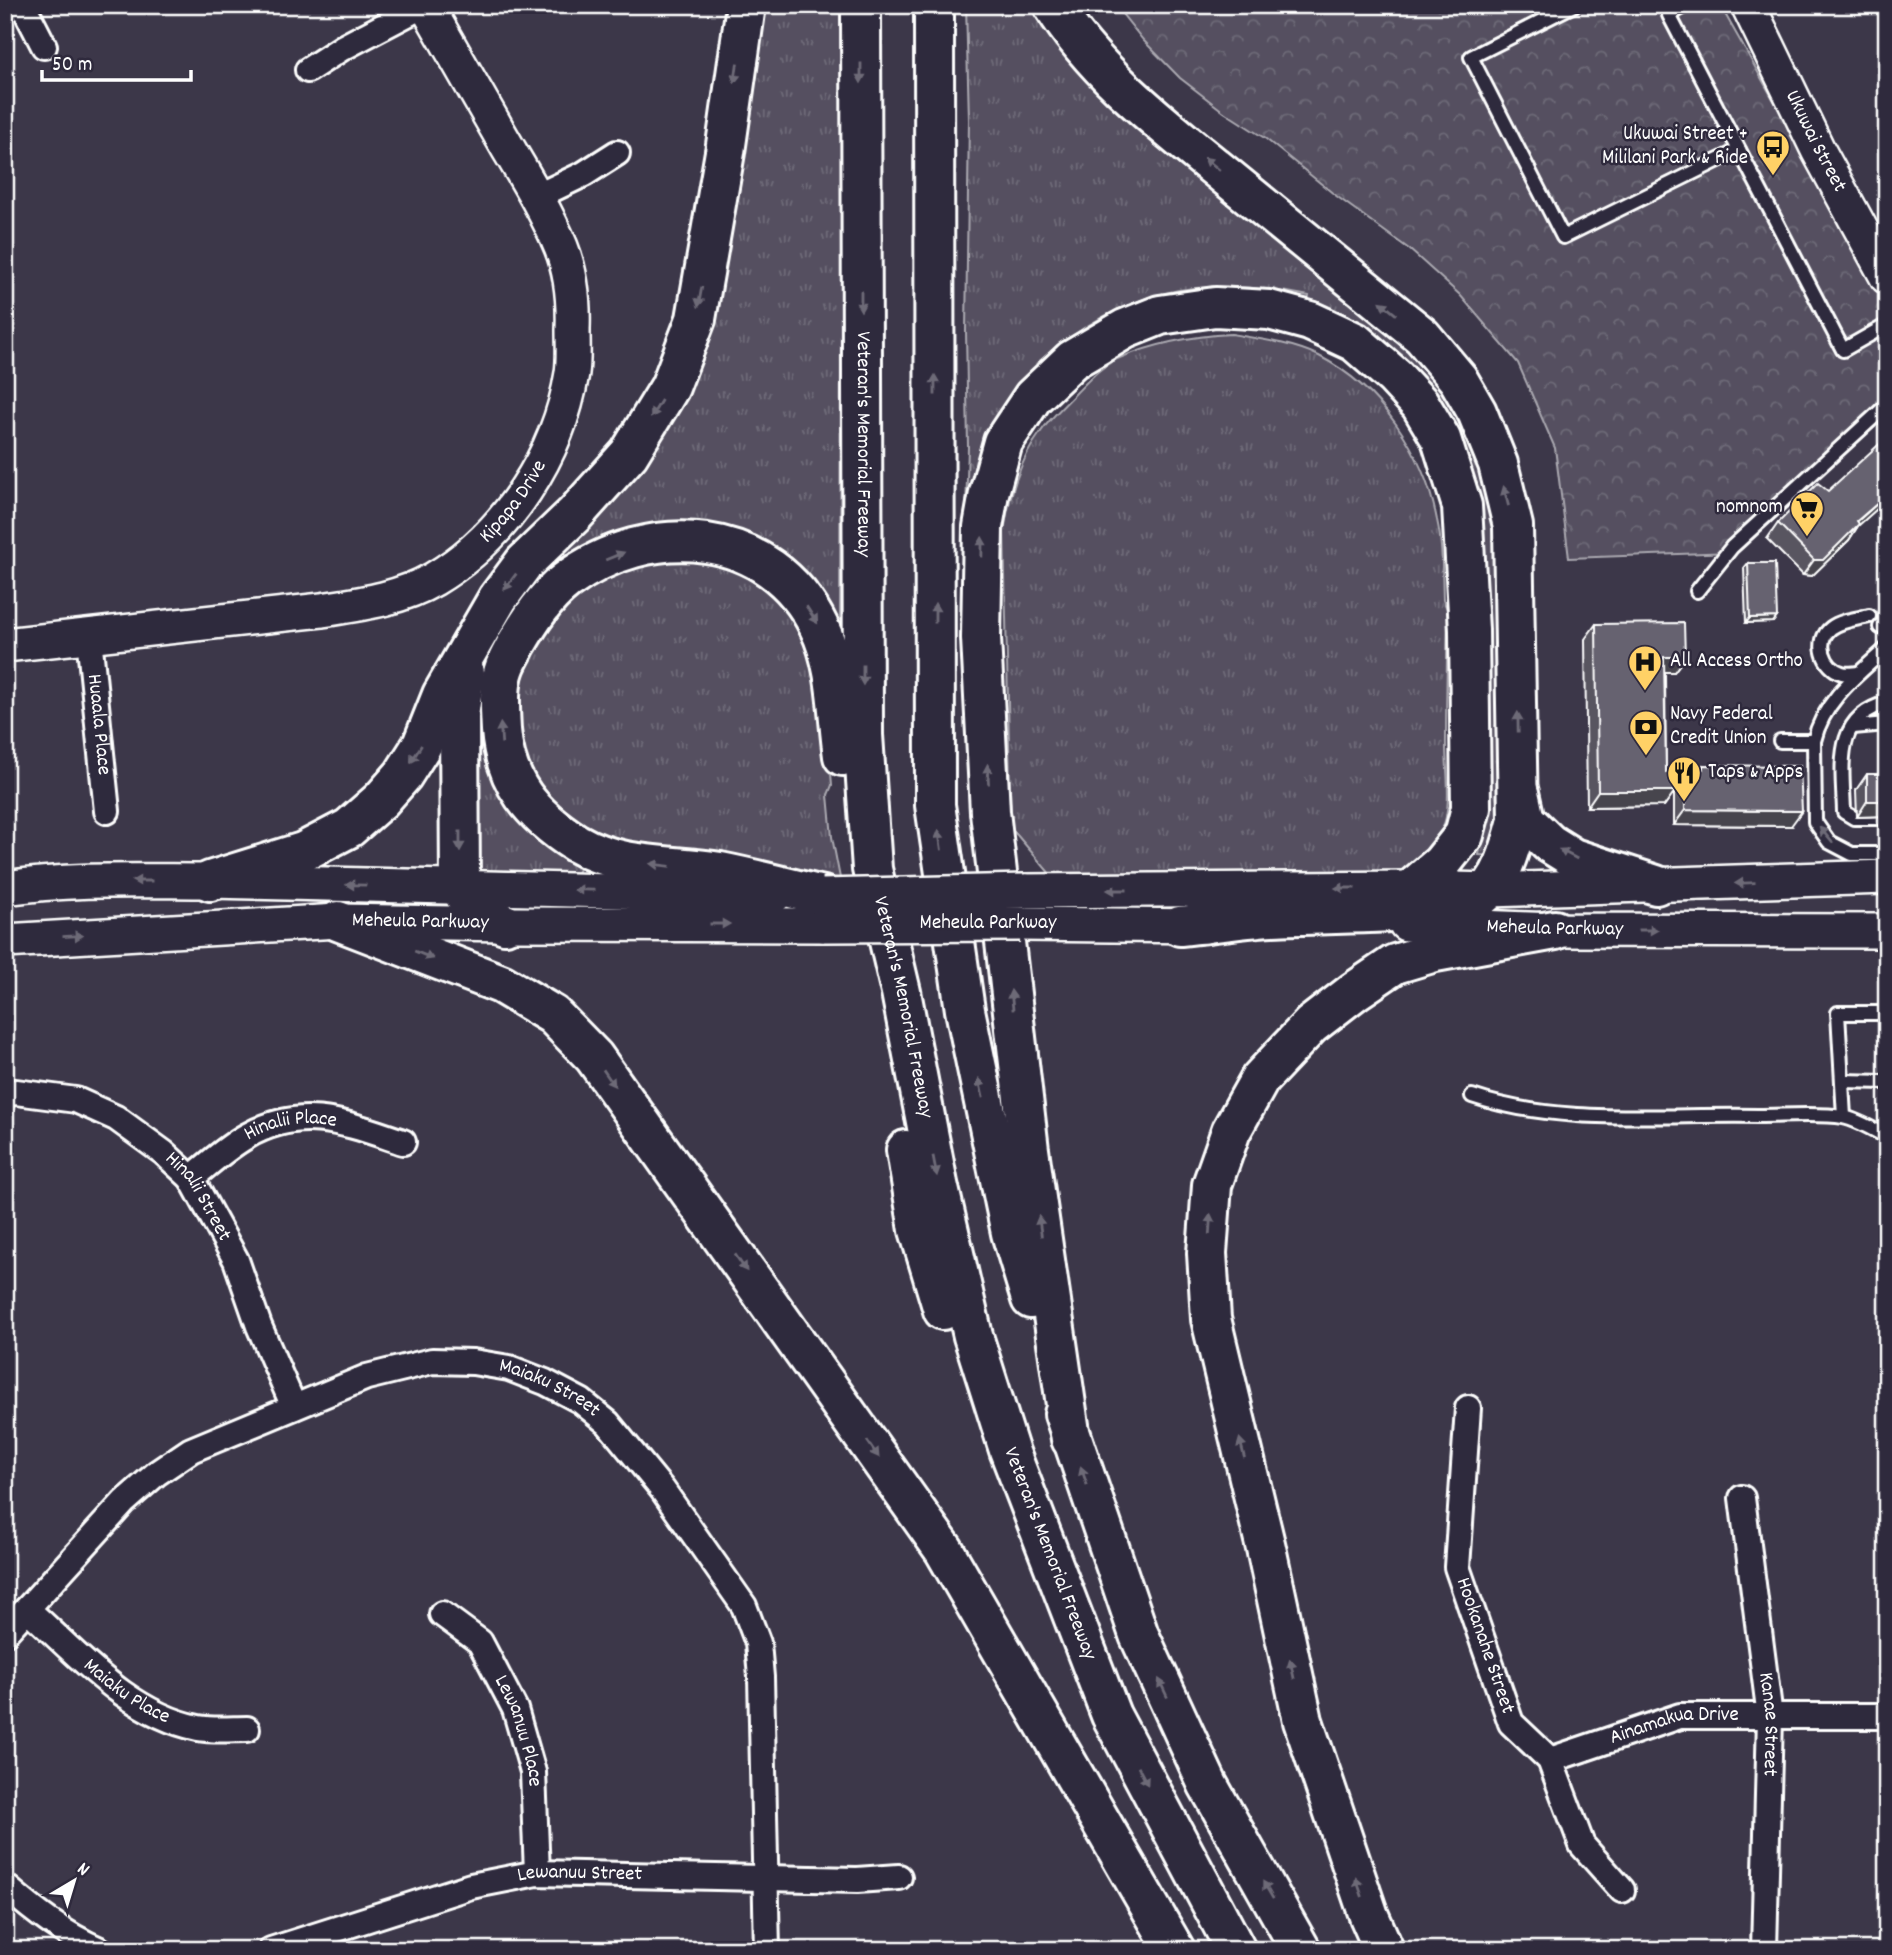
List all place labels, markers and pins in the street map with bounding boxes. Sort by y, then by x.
place label: Ukuwai Street + Mililani Park & Ride [1602,120,1748,174]
bus stop icon: Ukuwai Street + Mililani Park & Ride [1754,128,1792,177]
supermarket icon: nomnom [1788,489,1826,538]
place label: nomnom [1716,493,1783,523]
hospital icon: All Access Ortho [1626,643,1664,692]
place label: All Access Ortho [1670,647,1803,677]
place label: Navy Federal Credit Union [1670,700,1773,754]
bank icon: Navy Federal Credit Union [1627,708,1665,757]
restaurant icon: Taps & Apps [1665,754,1703,803]
place label: Taps & Apps [1708,758,1803,788]

